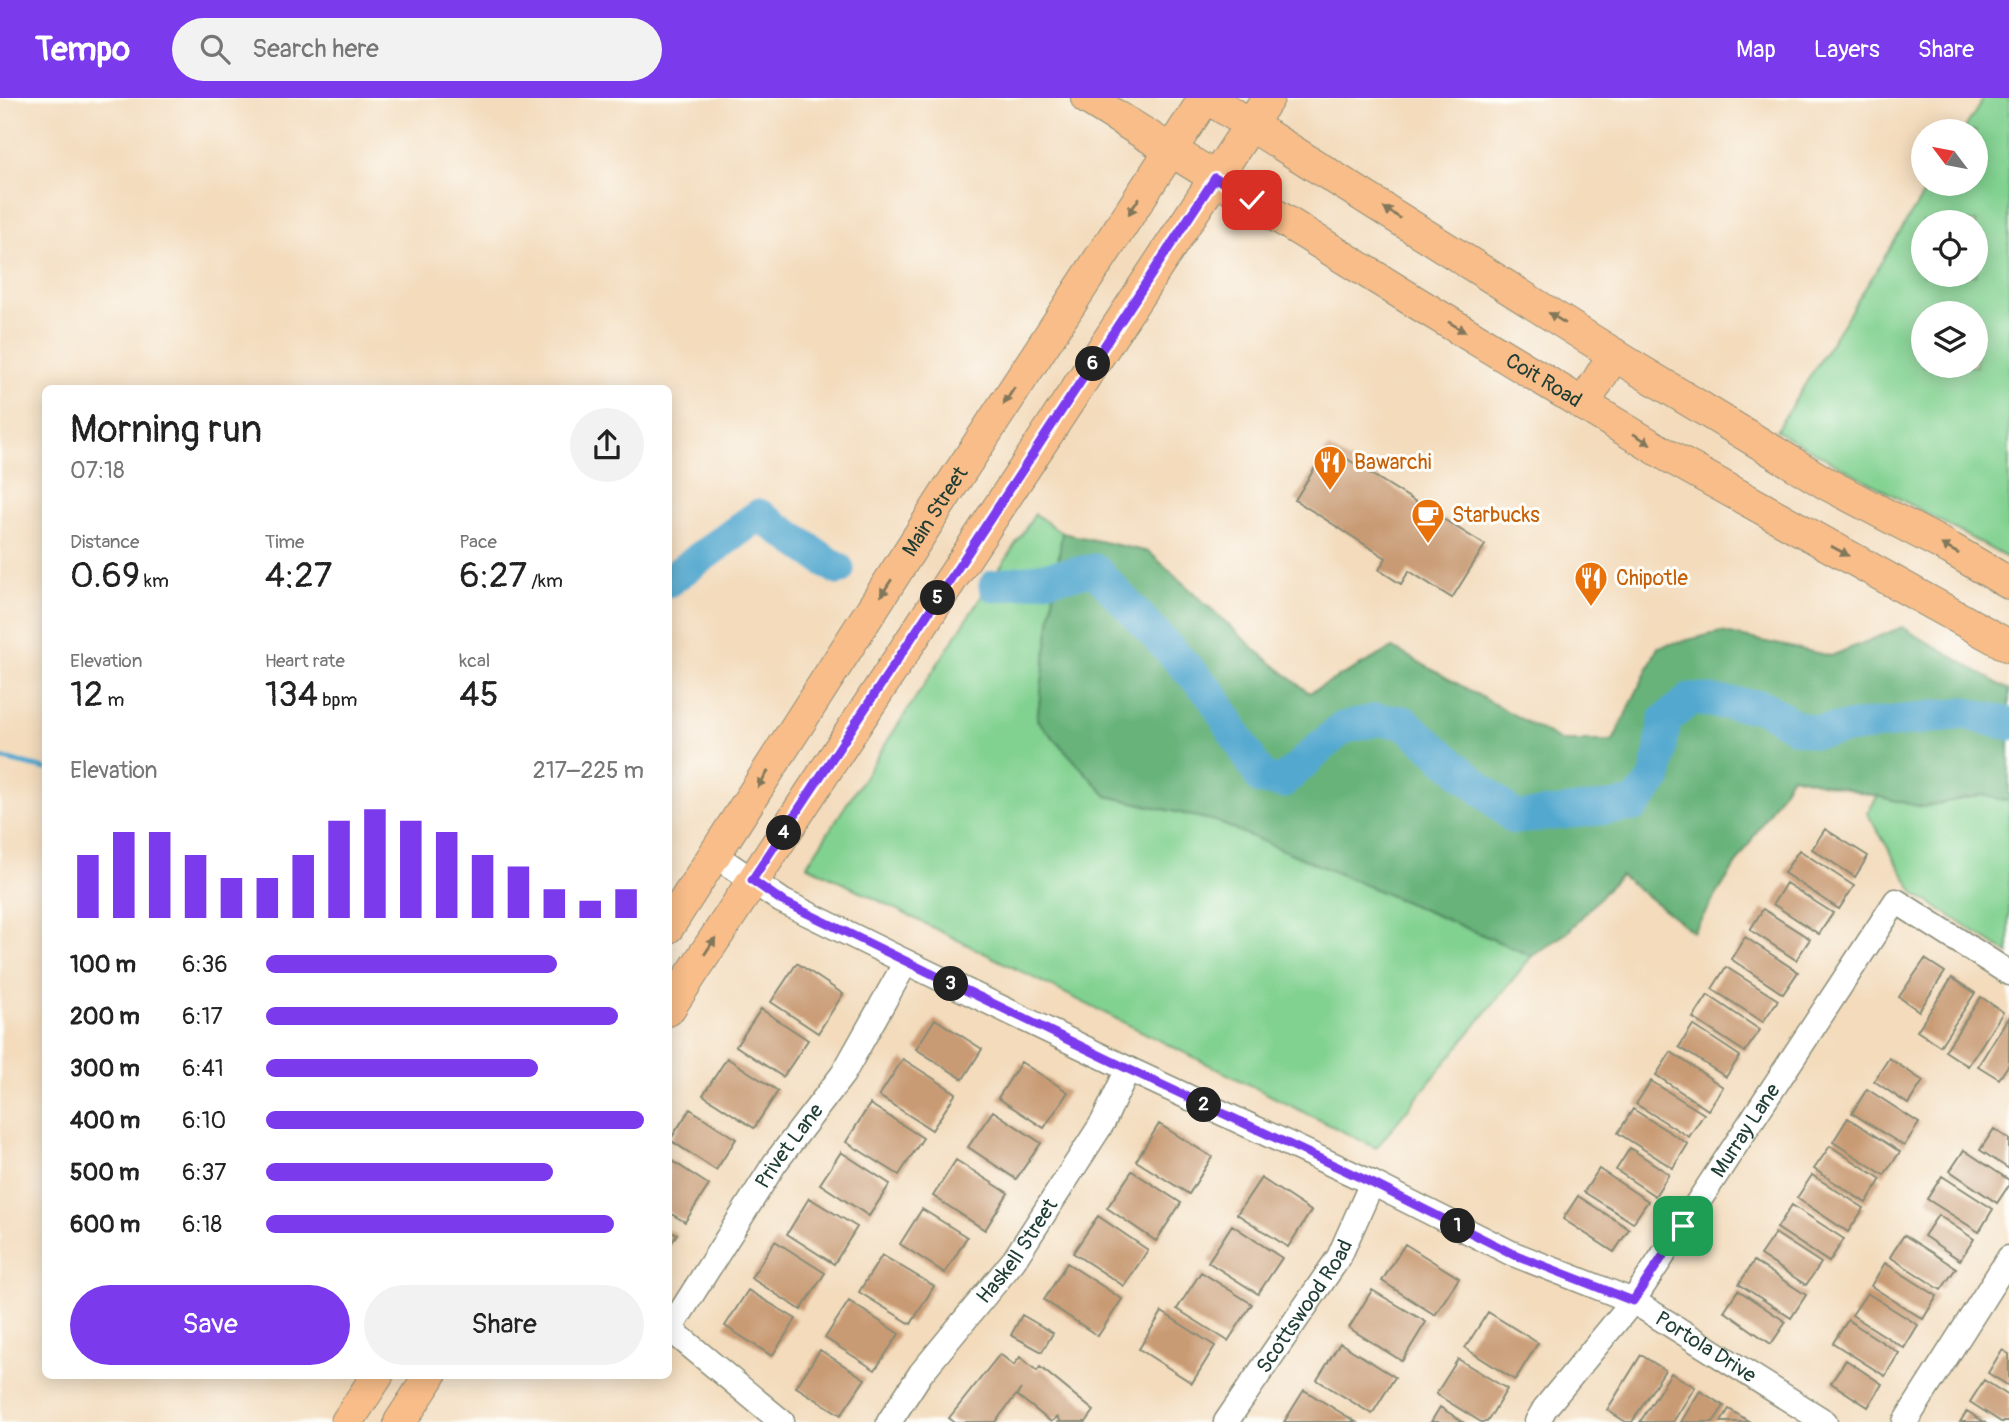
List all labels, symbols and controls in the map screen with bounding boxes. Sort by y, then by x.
search box [172,18,662,81]
text: Tempo [35,29,130,70]
icon: search [196,30,234,68]
text: Search here [252,33,379,65]
text: Map [1736,35,1776,64]
text: Layers [1814,35,1880,64]
text: Share [1918,35,1974,64]
north arrow [1911,119,1988,196]
map controls [1911,119,1988,378]
pin [1222,170,1282,230]
icon: check [1233,181,1271,219]
one-way arrow [1127,197,1141,215]
one-way arrow [1382,207,1401,220]
button: locate [1911,210,1988,287]
button: layers [1911,301,1988,378]
one-way arrow [1547,311,1566,324]
one-way arrow [1447,321,1466,333]
pin: 6 [1076,346,1110,382]
street label: Coit Road [1501,347,1587,414]
text: 6 [1087,351,1098,375]
one-way arrow [1003,387,1016,406]
text: Morning run [70,406,262,454]
button: share [570,408,644,482]
one-way arrow [1632,433,1651,446]
restaurant icon: Bawarchi [1311,443,1349,492]
place label: Bawarchi [1354,449,1432,476]
text: 07:18 [70,456,125,485]
street label: Main Street [896,461,974,561]
cafe icon: Starbucks [1409,496,1447,545]
place label: Starbucks [1452,502,1540,529]
text: Distance [70,530,139,554]
text: Time [265,530,304,554]
text: Pace [459,530,497,554]
one-way arrow [1940,543,1960,555]
one-way arrow [1830,545,1850,557]
text: 0.69 [70,554,140,598]
text: 4:27 [265,554,332,598]
text: 6:27 [459,554,527,598]
restaurant icon: Chipotle [1572,559,1610,608]
place label: Chipotle [1616,565,1688,592]
text: km [140,569,169,593]
text: /km [527,569,563,593]
one-way arrow [880,578,893,597]
pin: 5 [920,580,956,616]
text: 5 [932,585,943,609]
text: Elevation [70,649,142,673]
text: Heart rate [265,649,345,673]
text: kcal [459,649,490,673]
text: 12 [70,673,103,717]
text: 134 [265,673,318,717]
text: 45 [459,673,499,717]
text: m [103,688,124,712]
text: bpm [318,688,357,712]
text: Elevation [70,756,158,785]
text: 217–225 m [533,756,644,785]
one-way arrow [757,770,770,789]
pin: 4 [766,816,802,850]
text: 4 [778,820,789,844]
one-way arrow [704,936,717,955]
text: 100 m [70,950,136,979]
text: 6:36 [182,950,228,979]
pin: 3 [934,966,968,1001]
text: 3 [945,971,956,995]
text: 200 m [70,1002,140,1031]
text: 6:17 [182,1002,223,1031]
text: 300 m [70,1054,140,1083]
text: 6:41 [182,1054,224,1083]
street label: Murray Lane [1705,1078,1786,1182]
pin: 2 [1186,1088,1222,1122]
text: 2 [1198,1092,1209,1116]
street label: Privet Lane [749,1097,830,1194]
text: 400 m [70,1106,140,1135]
text: 6:10 [182,1106,226,1135]
text: 500 m [70,1158,139,1187]
text: 6:37 [182,1158,227,1187]
street label: Haskell Street [970,1193,1064,1309]
pin [1653,1196,1713,1256]
icon: arrive [1664,1207,1702,1245]
pin: 1 [1440,1208,1476,1244]
text: 600 m [70,1210,140,1239]
text: 6:18 [182,1210,222,1239]
text: 1 [1454,1213,1461,1237]
street label: Scottswood Road [1250,1235,1359,1378]
button: Save [70,1285,350,1365]
button: Share [364,1285,644,1365]
street label: Portola Drive [1650,1305,1762,1389]

